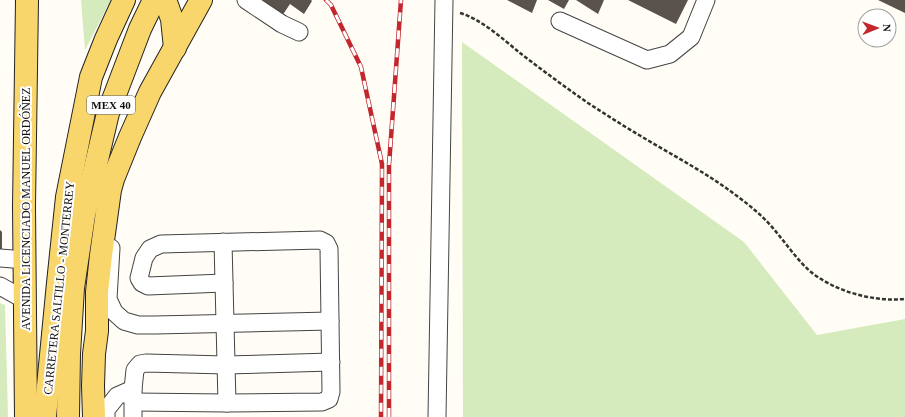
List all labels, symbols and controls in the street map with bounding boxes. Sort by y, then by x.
north arrow [857,8,897,48]
text: N [881,24,893,32]
street label: AVENIDA LICENCIADO MANUEL ORDÓÑEZ [19,88,33,330]
road number: MEX 40 [87,96,135,114]
street label: CARRETERA SALTILLO - MONTERREY [41,180,77,395]

